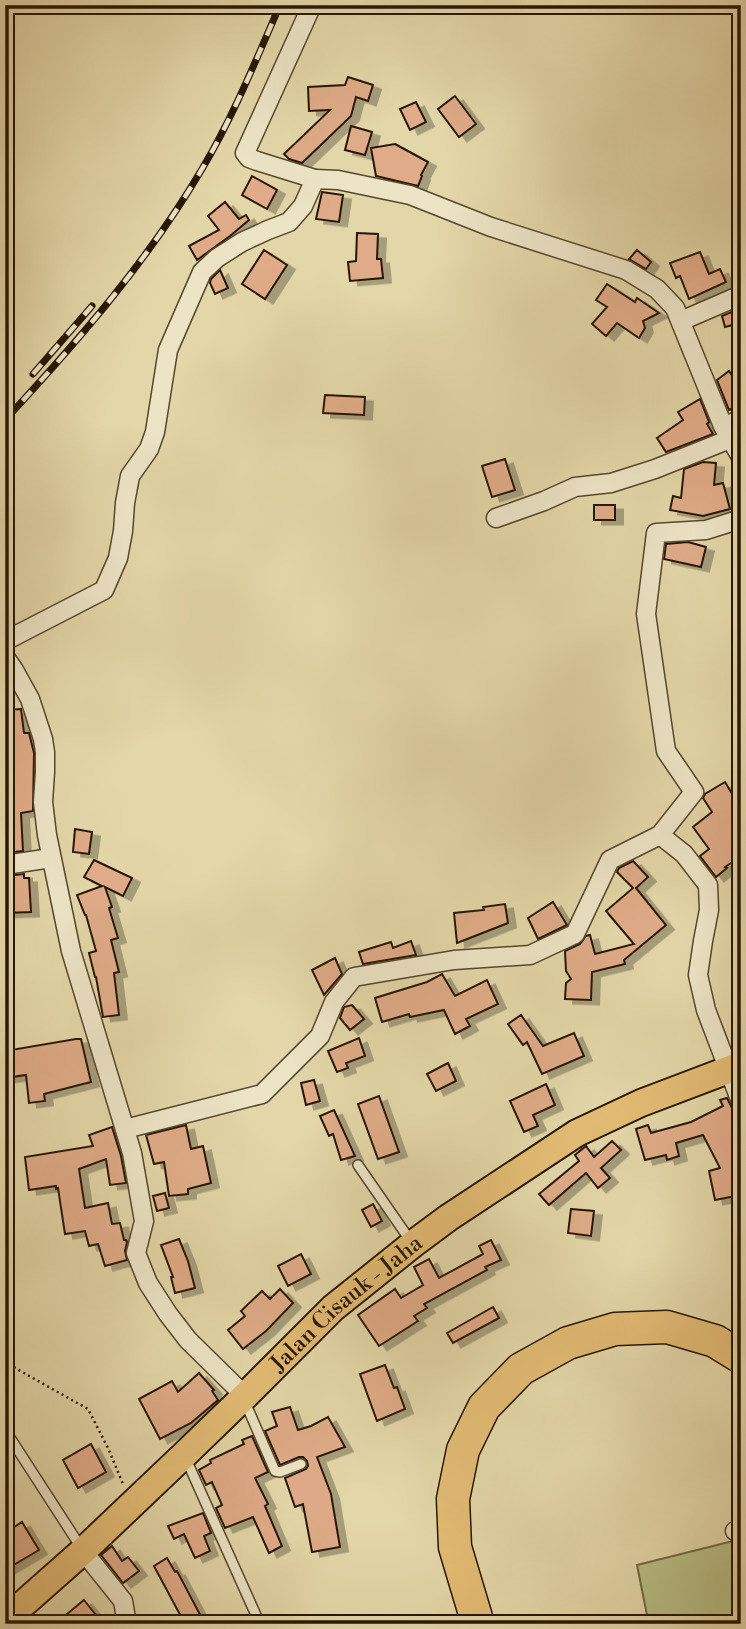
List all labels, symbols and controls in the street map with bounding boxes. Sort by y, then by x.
street label: Jalan Cisauk - Jaha [264,1229,428,1379]

